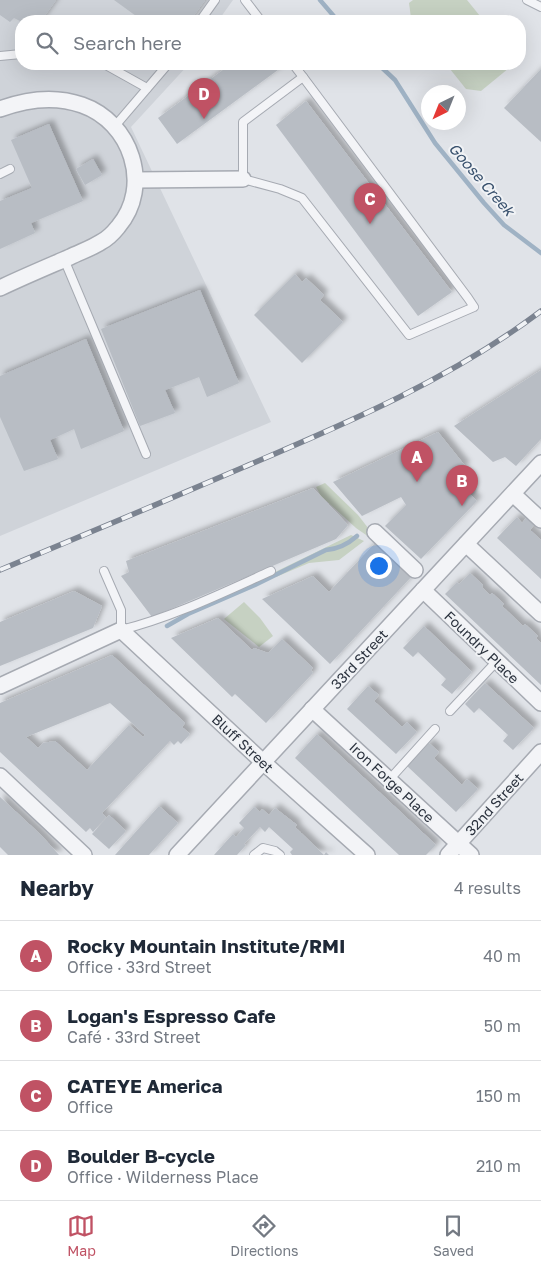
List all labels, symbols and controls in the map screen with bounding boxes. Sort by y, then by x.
search box [15,15,526,70]
icon: search [33,29,61,57]
text: Search here [73,31,182,54]
pin: D [188,78,220,119]
north arrow [421,85,466,130]
water label: Goose Creek [445,139,520,220]
pin: C [354,183,386,224]
pin: A [401,441,433,482]
pin: B [446,465,478,506]
your location [366,553,392,579]
street label: Foundry Place [441,607,523,687]
street label: 33rd Street [327,626,391,692]
street label: Bluff Street [209,710,277,776]
street label: Iron Forge Place [346,738,438,826]
street label: 32nd Street [461,769,527,839]
text: Nearby [20,875,94,901]
text: 4 results [454,878,521,898]
text: Rocky Mountain Institute/RMI [67,934,346,957]
text: A [30,946,42,966]
text: 40 m [483,946,521,966]
text: Office · 33rd Street [67,957,212,977]
text: Logan's Espresso Cafe [67,1004,276,1027]
text: B [30,1016,42,1036]
text: 50 m [484,1016,521,1036]
text: Café · 33rd Street [67,1027,201,1047]
text: CATEYE America [67,1074,222,1097]
text: C [30,1086,42,1106]
text: 150 m [476,1086,521,1106]
text: Office [67,1097,113,1117]
text: Boulder B-cycle [67,1144,215,1167]
text: D [30,1156,42,1176]
text: 210 m [476,1156,521,1176]
text: Office · Wilderness Place [67,1167,258,1187]
tab: Map [67,1212,96,1259]
tab: Directions [230,1212,299,1259]
tab: Saved [433,1212,474,1259]

